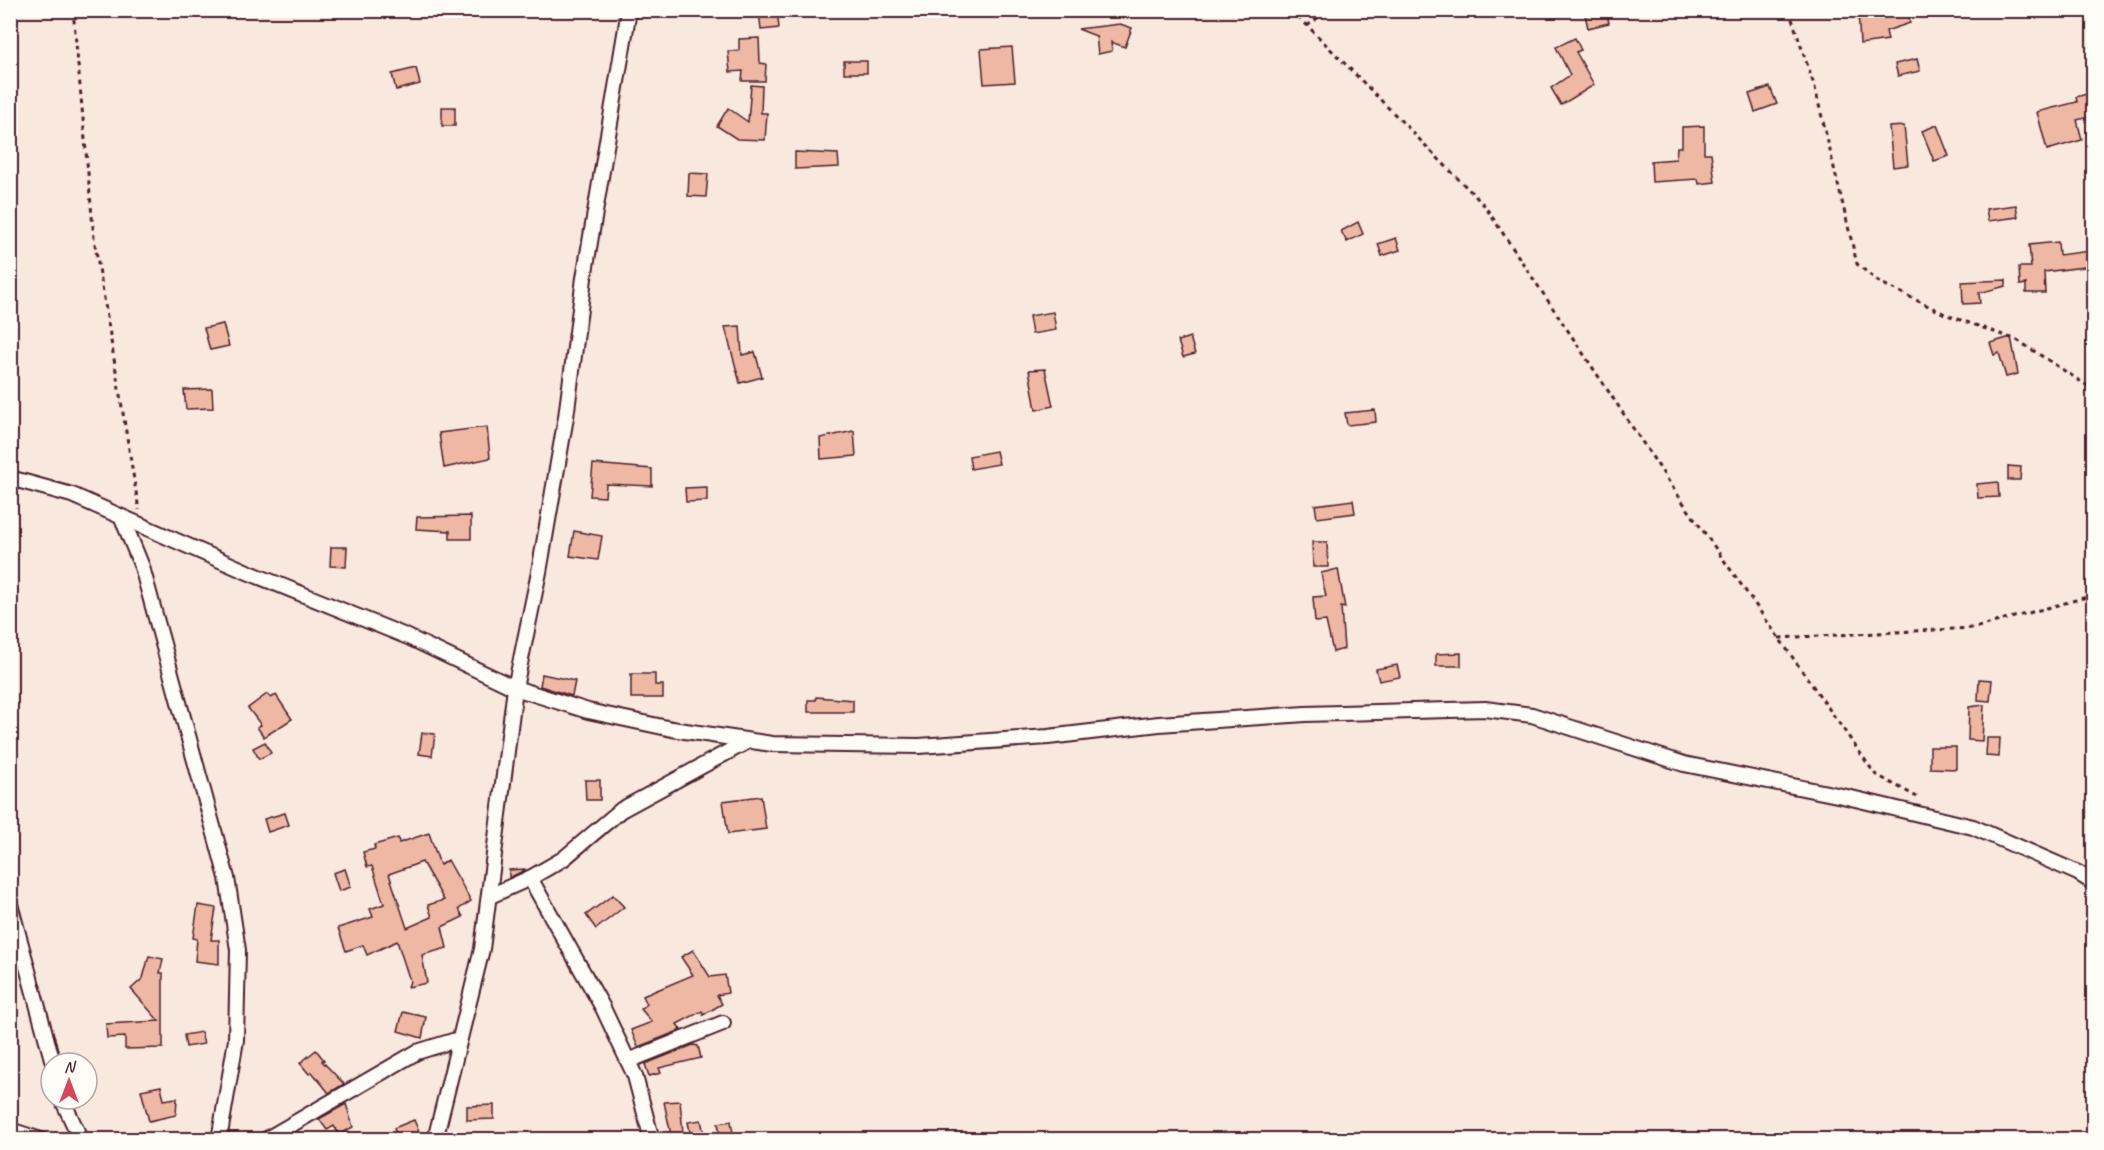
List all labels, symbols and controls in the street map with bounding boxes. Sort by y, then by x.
north arrow [39,1051,99,1111]
text: N [64,1057,77,1077]

